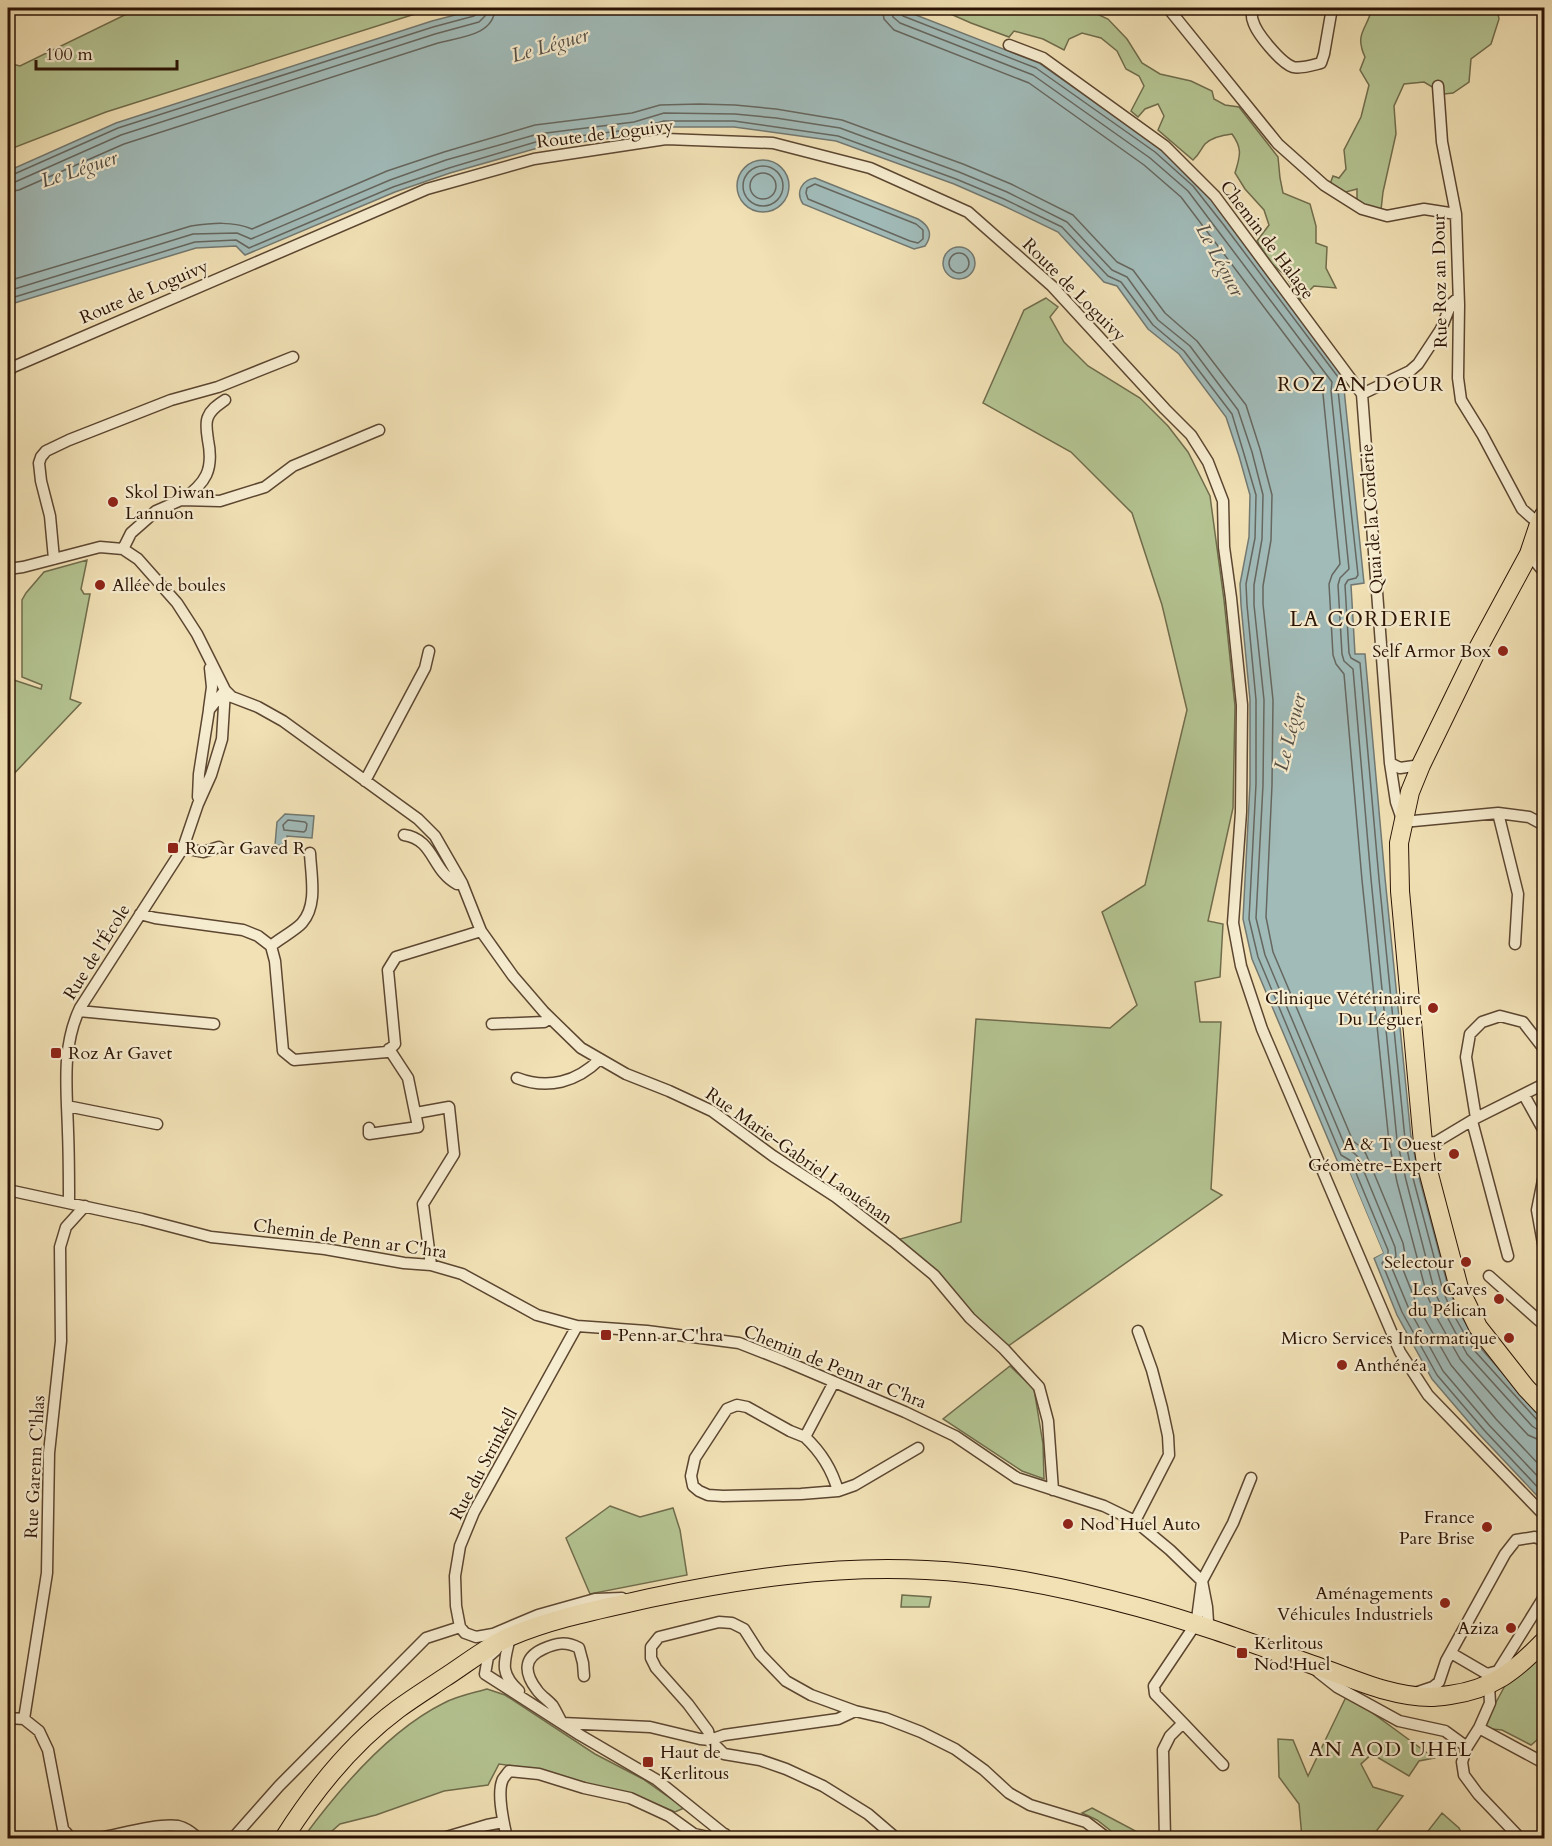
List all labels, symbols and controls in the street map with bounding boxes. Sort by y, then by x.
water label: Le Léguer [508,21,593,69]
scale bar [36,33,177,71]
text: 100 m [45,42,93,67]
street label: Route de Loguivy [535,113,675,155]
water label: Le Léguer [37,143,122,194]
street label: Chemin de Halage [1214,175,1320,305]
street label: Rue Roz an Dour [1426,213,1454,348]
water label: Le Léguer [1190,219,1251,303]
street label: Route de Loguivy [1016,232,1132,348]
street label: Route de Loguivy [76,253,213,330]
district label: ROZ AN DOUR [1277,371,1445,398]
street label: Quai de la Corderie [1354,443,1390,595]
place label: Skol Diwan Lannuon [125,480,216,526]
marker: Skol Diwan Lannuon [106,495,120,509]
place label: Allée de boules [112,573,226,598]
marker: Allée de boules [93,578,107,592]
district label: LA CORDERIE [1289,605,1453,634]
place label: Self Armor Box [1372,639,1491,664]
marker: Self Armor Box [1496,644,1510,658]
water label: Le Léguer [1267,689,1313,774]
place label: Roz ar Gaved R [185,836,306,861]
marker: Roz ar Gaved R [166,841,180,855]
street label: Rue de l'École [58,899,136,1005]
place label: Clinique Vétérinaire Du Léguer [1265,986,1421,1032]
marker: Clinique Vétérinaire Du Léguer [1426,1001,1440,1015]
place label: Roz Ar Gavet [68,1041,173,1066]
marker: Roz Ar Gavet [49,1046,63,1060]
street label: Rue Marie-Gabriel Laouénan [700,1082,898,1231]
place label: A & T Ouest Géomètre-Expert [1308,1132,1442,1178]
marker: A & T Ouest Géomètre-Expert [1447,1147,1461,1161]
street label: Chemin de Penn ar C'hra [252,1213,449,1265]
place label: Selectour [1384,1250,1454,1275]
marker: Selectour [1459,1255,1473,1269]
place label: Les Caves du Pélican [1408,1277,1488,1323]
marker: Les Caves du Pélican [1492,1292,1506,1306]
street label: Chemin de Penn ar C'hra [740,1319,930,1415]
place label: Penn ar C'hra [618,1323,724,1348]
place label: Micro Services Informatique [1281,1326,1497,1351]
marker: Penn ar C'hra [599,1328,613,1342]
marker: Micro Services Informatique [1502,1331,1516,1345]
place label: Anthénéa [1354,1353,1427,1378]
marker: Anthénéa [1335,1358,1349,1372]
street label: Rue Garenn C'hlas [19,1395,51,1539]
street label: Rue du Strinkell [444,1403,524,1524]
place label: France Pare Brise [1399,1505,1475,1551]
place label: Nod Huel Auto [1080,1512,1200,1537]
marker: Nod Huel Auto [1061,1517,1075,1531]
marker: France Pare Brise [1480,1520,1494,1534]
place label: Aménagements Véhicules Industriels [1277,1581,1433,1627]
marker: Aménagements Véhicules Industriels [1438,1596,1452,1610]
place label: Aziza [1457,1616,1499,1641]
marker: Aziza [1504,1621,1518,1635]
place label: Kerlitous Nod'Huel [1254,1631,1331,1677]
marker: Kerlitous Nod'Huel [1235,1646,1249,1660]
district label: AN AOD UHEL [1309,1736,1473,1763]
place label: Haut de Kerlitous [660,1740,729,1786]
marker: Haut de Kerlitous [641,1755,655,1769]

